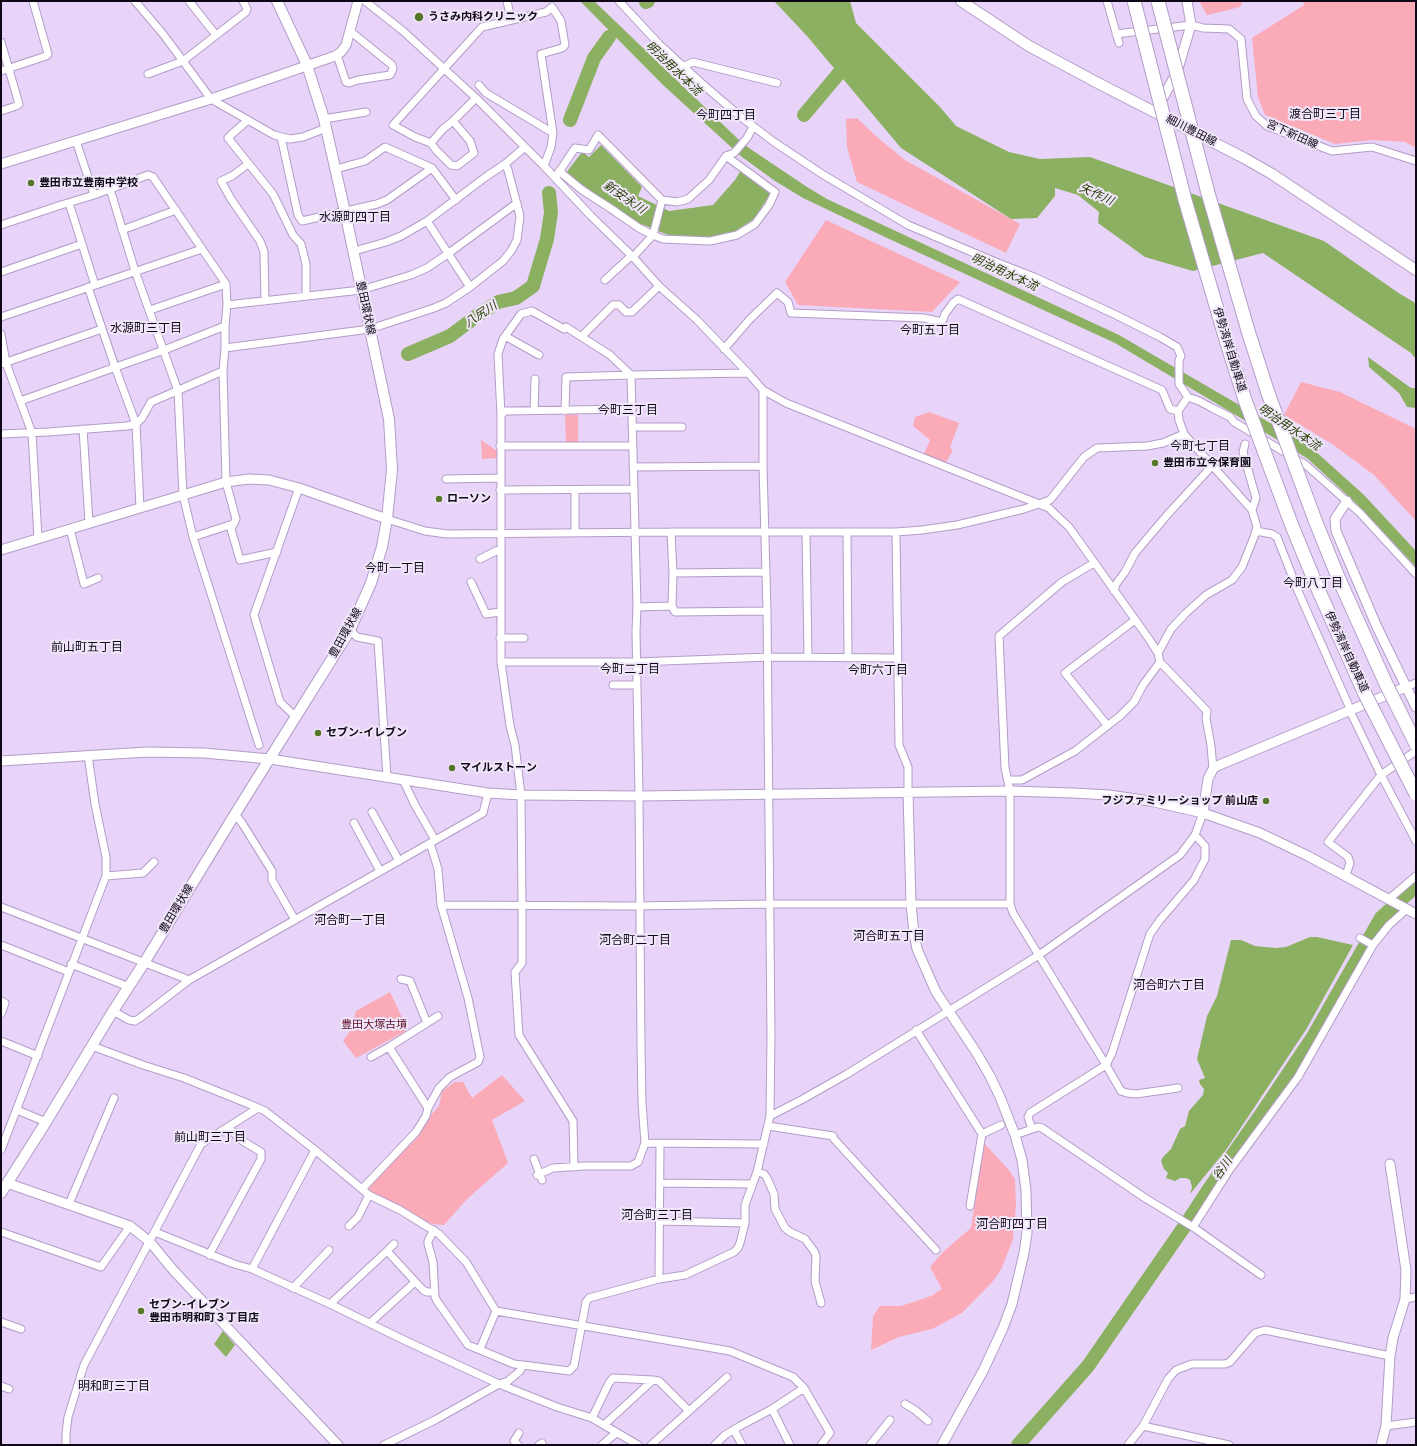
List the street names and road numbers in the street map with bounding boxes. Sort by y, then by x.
street label: 細川豊田線 [1164,113,1218,149]
street label: 宮下新田線 [1264,118,1320,152]
street label: 豊田環状線 [353,280,377,336]
street label: 伊勢湾岸自動車道 [1210,306,1248,394]
street label: 豊田環状線 [327,606,365,660]
street label: 伊勢湾岸自動車道 [1321,609,1371,695]
street label: 豊田環状線 [157,882,197,936]

